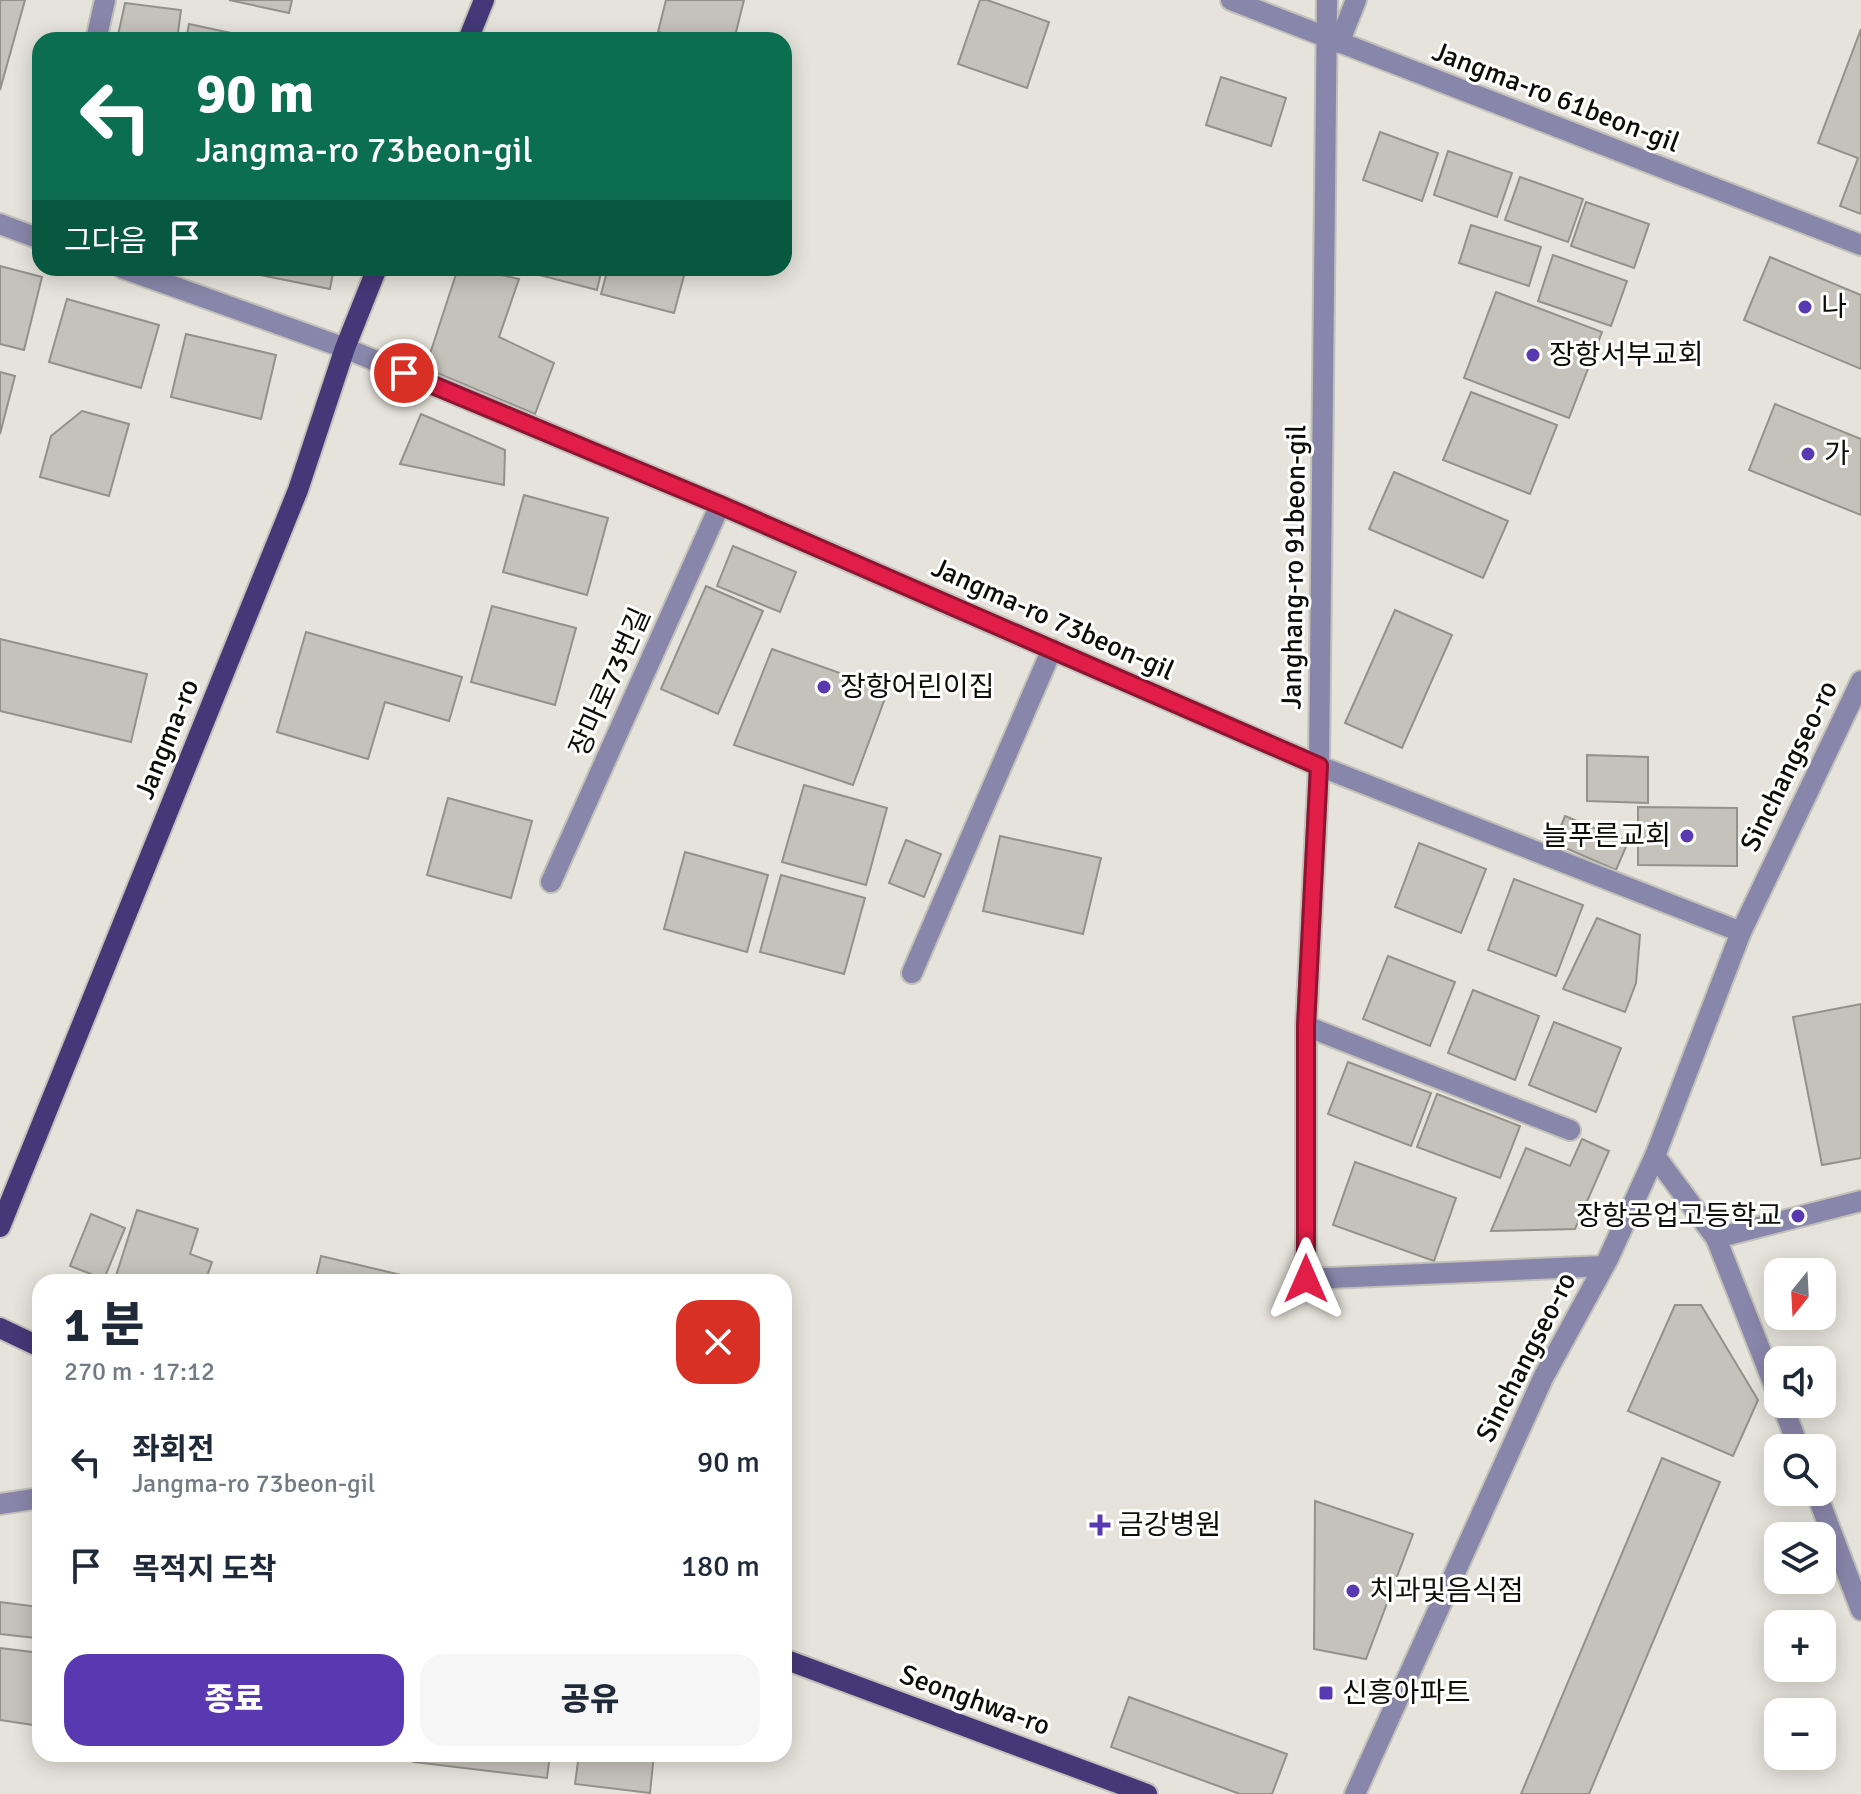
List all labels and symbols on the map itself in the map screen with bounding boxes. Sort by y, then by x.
street label: Jangma-ro 61beon-gil [1428,34,1684,160]
place label: 나 [1821,290,1847,324]
marker: 나 [1796,298,1814,316]
place label: 장항서부교회 [1549,338,1704,372]
pin [370,339,438,407]
marker: 장항서부교회 [1524,346,1542,364]
street label: Janghang-ro 91beon-gil [1275,424,1313,710]
place label: 가 [1824,437,1850,471]
marker: 가 [1799,445,1817,463]
street label: Jangma-ro 73beon-gil [926,550,1180,688]
street label: 장마로73번길 [562,602,658,762]
place label: 장항어린이집 [840,670,995,704]
street label: Jangma-ro [128,674,206,804]
street label: Sinchangseo-ro [1733,675,1845,857]
marker: 장항어린이집 [815,678,833,696]
place label: 늘푸른교회 [1542,819,1671,853]
marker: 늘푸른교회 [1678,827,1696,845]
place label: 장항공업고등학교 [1576,1199,1782,1233]
marker: 장항공업고등학교 [1789,1207,1807,1225]
position arrow [1264,1237,1348,1321]
north arrow [1764,1258,1836,1330]
street label: Sinchangseo-ro [1469,1266,1583,1448]
place label: 금강병원 [1118,1508,1221,1542]
marker: 금강병원 [1089,1514,1111,1536]
place label: 치과및음식점 [1369,1574,1524,1608]
marker: 치과및음식점 [1344,1582,1362,1600]
street label: Seonghwa-ro [895,1657,1055,1743]
place label: 신흥아파트 [1342,1676,1471,1710]
marker: 신흥아파트 [1317,1684,1335,1702]

